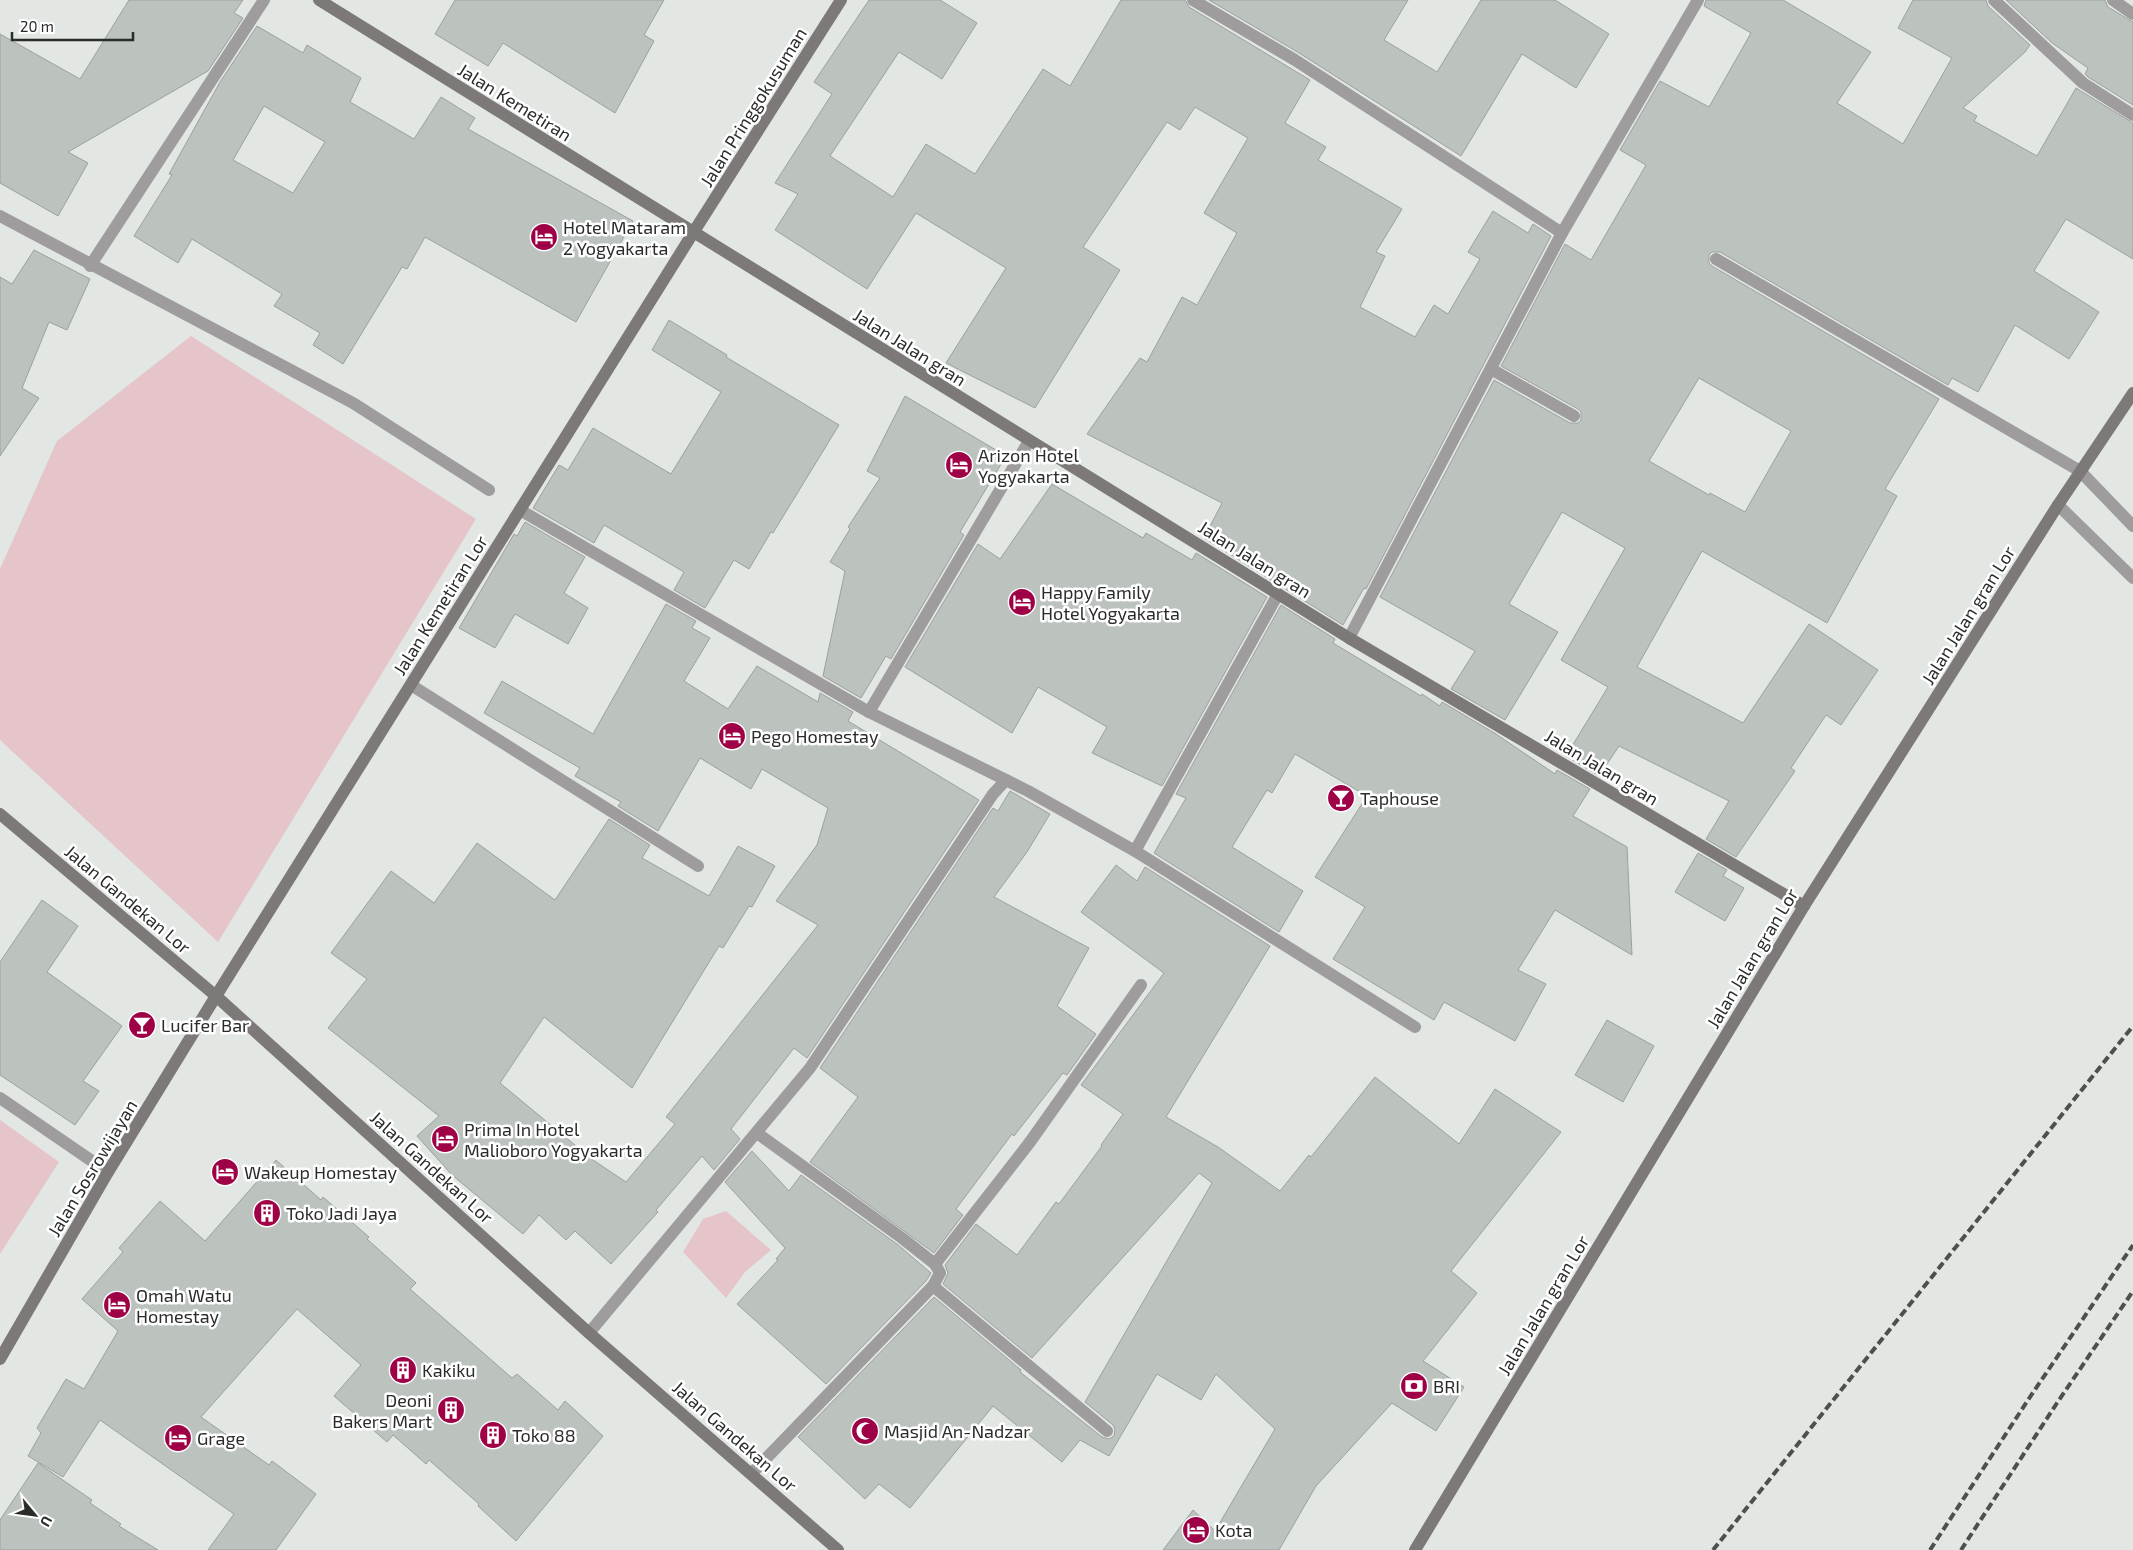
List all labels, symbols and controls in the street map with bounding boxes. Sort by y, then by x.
scale bar [12,10,134,42]
text: 20 m [20,17,54,35]
street label: Jalan Pringgokusuman [695,23,811,191]
street label: Jalan Kemetiran [454,58,576,146]
place label: Hotel Mataram 2 Yogyakarta [563,216,686,259]
hotel icon: Hotel Mataram 2 Yogyakarta [529,222,559,252]
street label: Jalan Jalan gran [850,304,970,390]
place label: Arizon Hotel Yogyakarta [978,444,1079,487]
hotel icon: Arizon Hotel Yogyakarta [944,450,974,480]
street label: Jalan Jalan gran [1195,516,1315,602]
street label: Jalan Kemetiran Lor [388,531,492,679]
street label: Jalan Jalan gran Lor [1916,542,2020,688]
place label: Happy Family Hotel Yogyakarta [1041,581,1180,624]
hotel icon: Happy Family Hotel Yogyakarta [1007,587,1037,617]
hotel icon: Pego Homestay [717,721,747,751]
street label: Jalan Jalan gran [1541,724,1663,810]
place label: Pego Homestay [751,725,879,747]
bar icon: Taphouse [1326,783,1356,813]
place label: Taphouse [1360,787,1439,809]
street label: Jalan Gandekan Lor [61,840,195,958]
street label: Jalan Jalan gran Lor [1702,884,1802,1032]
bar icon: Lucifer Bar [127,1010,157,1040]
place label: Lucifer Bar [161,1014,249,1036]
street label: Jalan Sosrowijayan [42,1096,142,1240]
street label: Jalan Gandekan Lor [366,1106,498,1228]
place label: Prima In Hotel Malioboro Yogyakarta [464,1118,643,1161]
hotel icon: Prima In Hotel Malioboro Yogyakarta [430,1124,460,1154]
hotel icon: Wakeup Homestay [210,1157,240,1187]
place label: Wakeup Homestay [244,1161,398,1183]
building icon: Toko Jadi Jaya [252,1198,282,1228]
place label: Toko Jadi Jaya [286,1202,397,1224]
street label: Jalan Jalan gran Lor [1493,1231,1593,1379]
place label: Omah Watu Homestay [136,1284,232,1327]
hotel icon: Omah Watu Homestay [102,1290,132,1320]
building icon: Kakiku [388,1355,418,1385]
place label: Kakiku [422,1359,476,1381]
bank icon: BRI [1399,1371,1429,1401]
place label: BRI [1433,1375,1460,1397]
street label: Jalan Gandekan Lor [668,1376,802,1496]
place label: Deoni Bakers Mart [332,1389,432,1432]
building icon: Deoni Bakers Mart [436,1395,466,1425]
mosque icon: Masjid An-Nadzar [850,1416,880,1446]
building icon: Toko 88 [478,1420,508,1450]
place label: Masjid An-Nadzar [884,1420,1031,1442]
hotel icon: Grage [163,1423,193,1453]
place label: Toko 88 [512,1424,576,1446]
place label: Grage [197,1427,245,1449]
north arrow [10,1490,60,1540]
text: U [37,1513,57,1530]
hotel icon: Kota [1181,1515,1211,1545]
place label: Kota [1215,1519,1252,1541]

